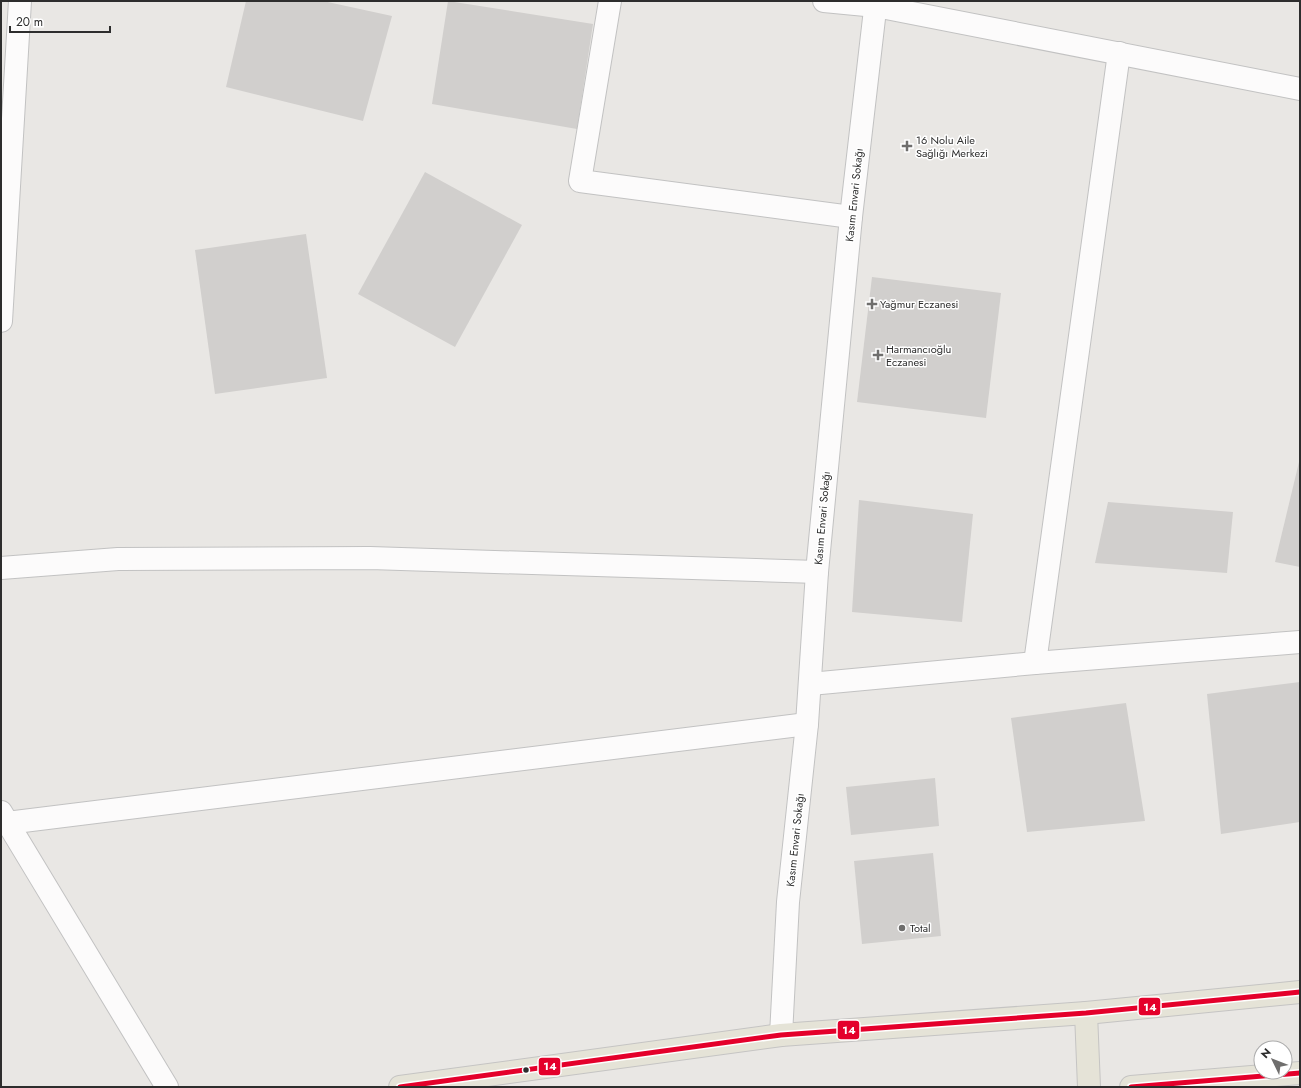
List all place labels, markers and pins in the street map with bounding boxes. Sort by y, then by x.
place label: 16 Nolu Aile Sağlığı Merkezi [916,132,988,161]
marker: 16 Nolu Aile Sağlığı Merkezi [901,140,913,152]
place label: Yağmur Eczanesi [880,296,959,312]
marker: Yağmur Eczanesi [867,299,877,309]
place label: Harmancıoğlu Eczanesi [886,341,951,370]
marker: Harmancıoğlu Eczanesi [873,350,883,360]
place label: Total [910,920,930,936]
marker: Total [897,923,907,933]
unlabelled marker [521,1065,531,1075]

